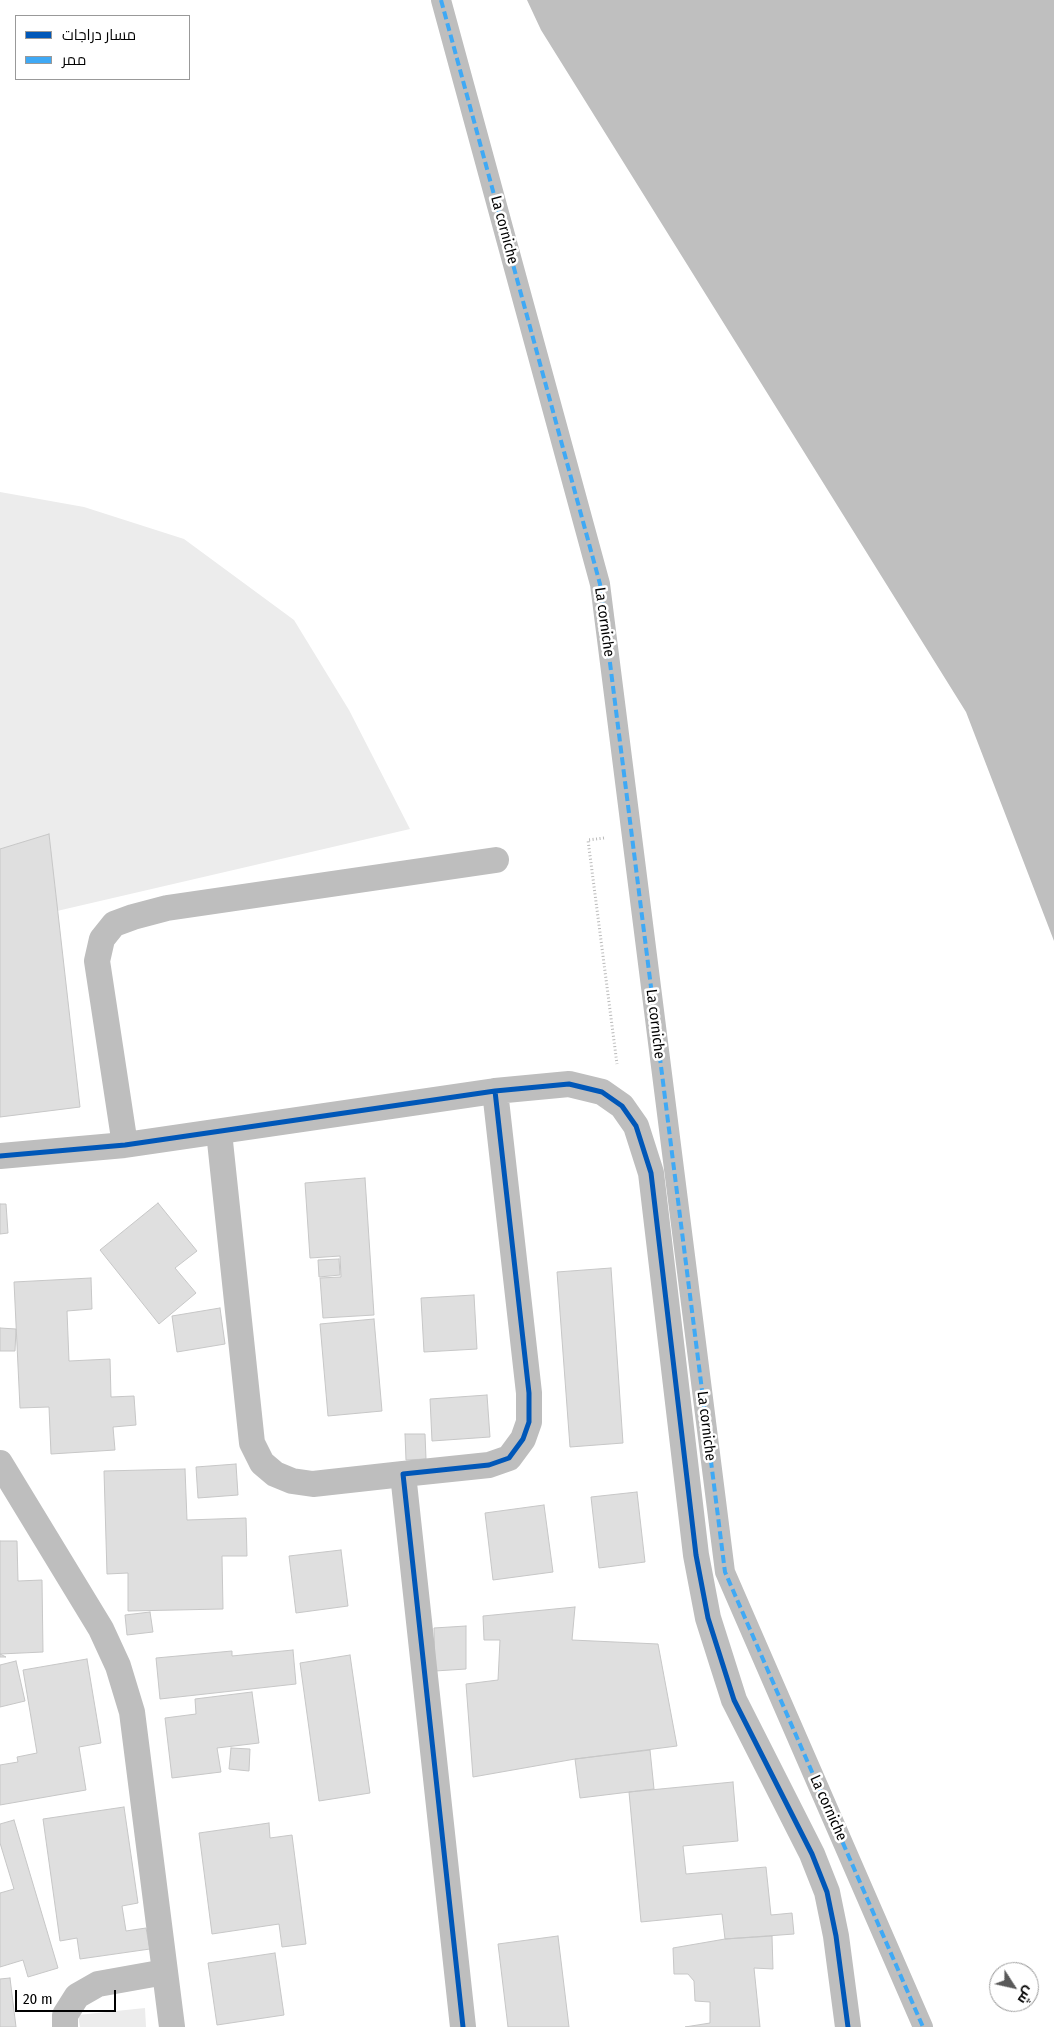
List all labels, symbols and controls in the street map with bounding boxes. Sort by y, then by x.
legend [15,15,190,80]
text: مسار دراجات [62,26,136,44]
text: ممر [62,51,86,69]
street label: La corniche [486,194,522,266]
street label: La corniche [590,586,618,658]
street label: La corniche [642,988,668,1060]
street label: La corniche [693,1390,719,1462]
street label: La corniche [806,1772,850,1844]
north arrow [989,1962,1039,2012]
scale bar [18,1980,119,2012]
text: ش [1014,1983,1038,2008]
text: 20 m [23,1990,53,2008]

